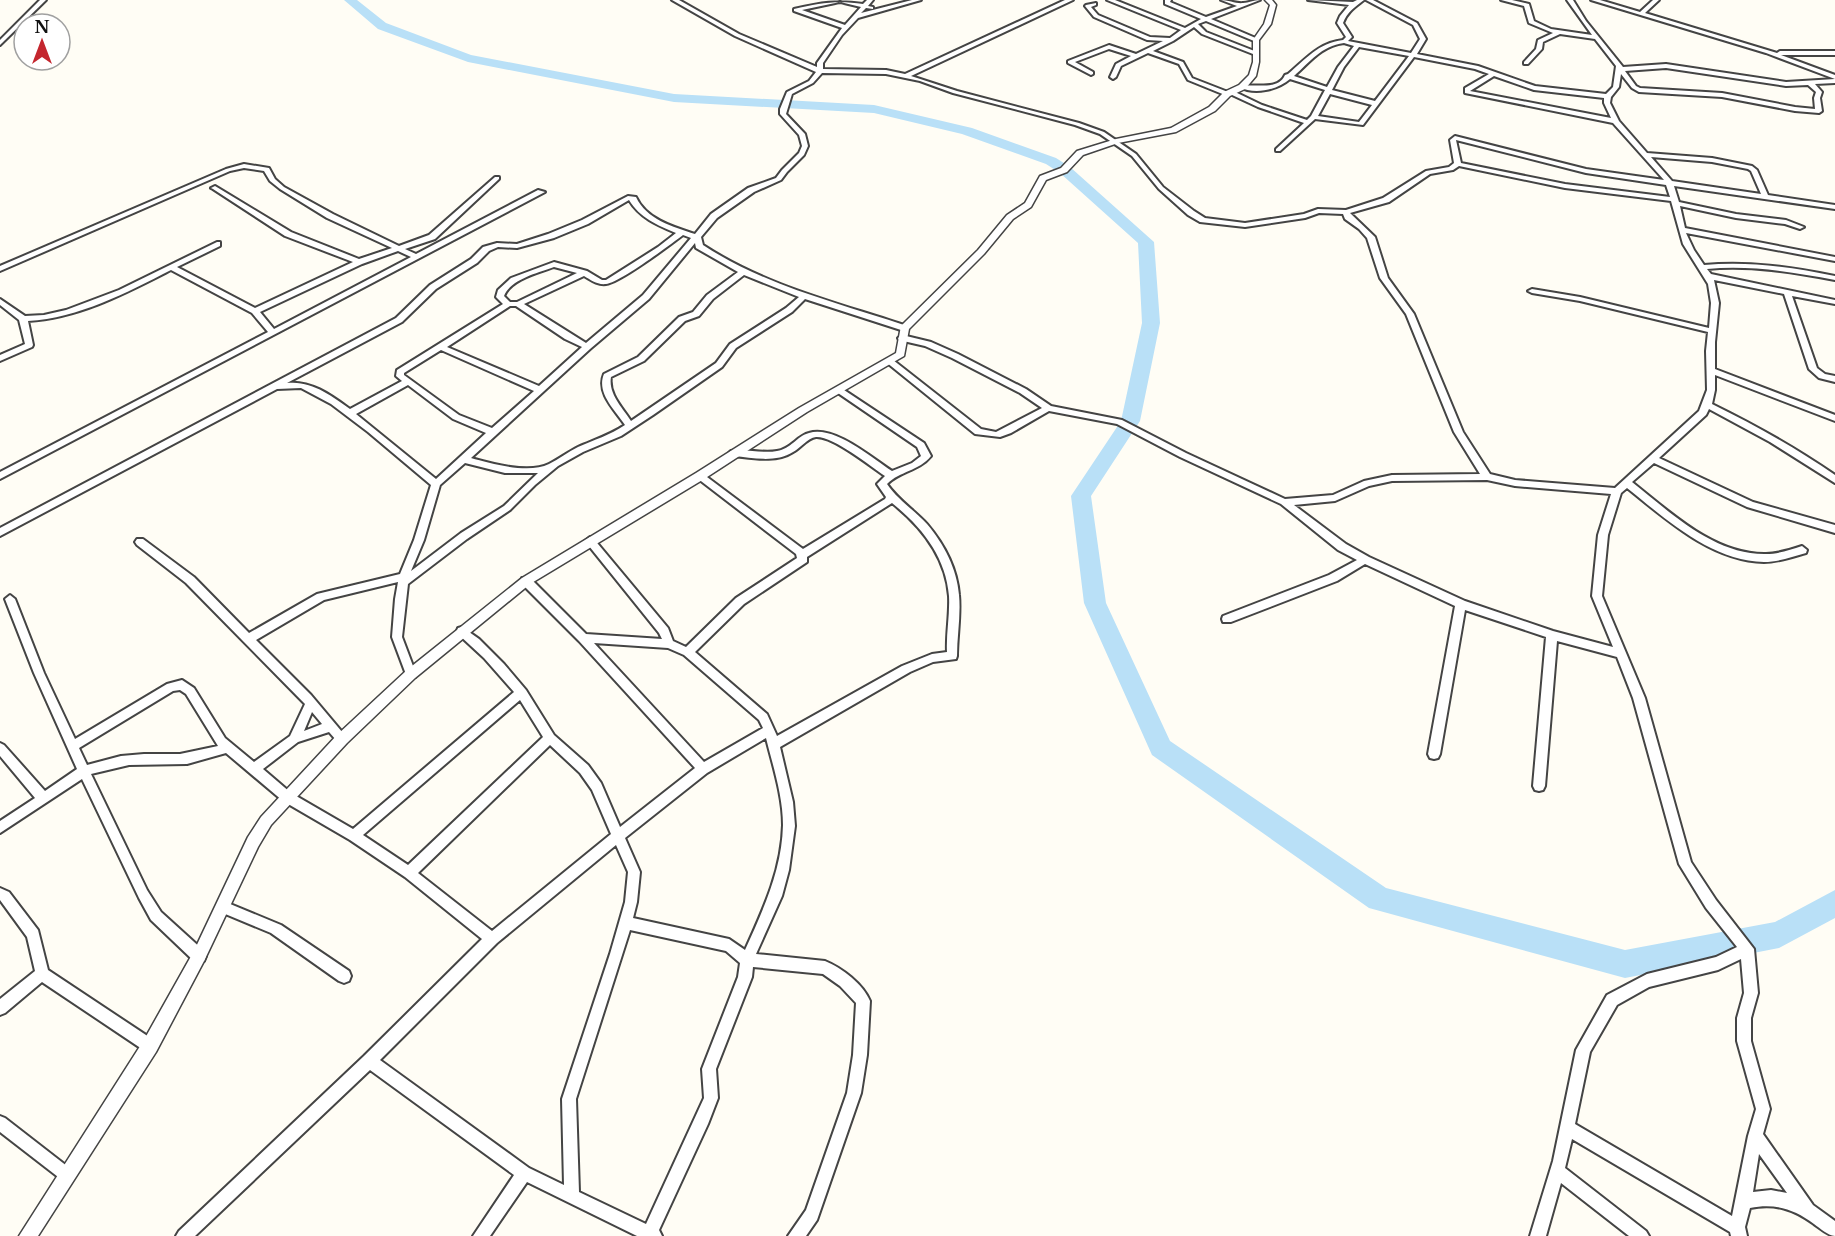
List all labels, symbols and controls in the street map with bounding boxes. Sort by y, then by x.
north arrow [12,12,72,72]
text: N [34,17,50,37]

